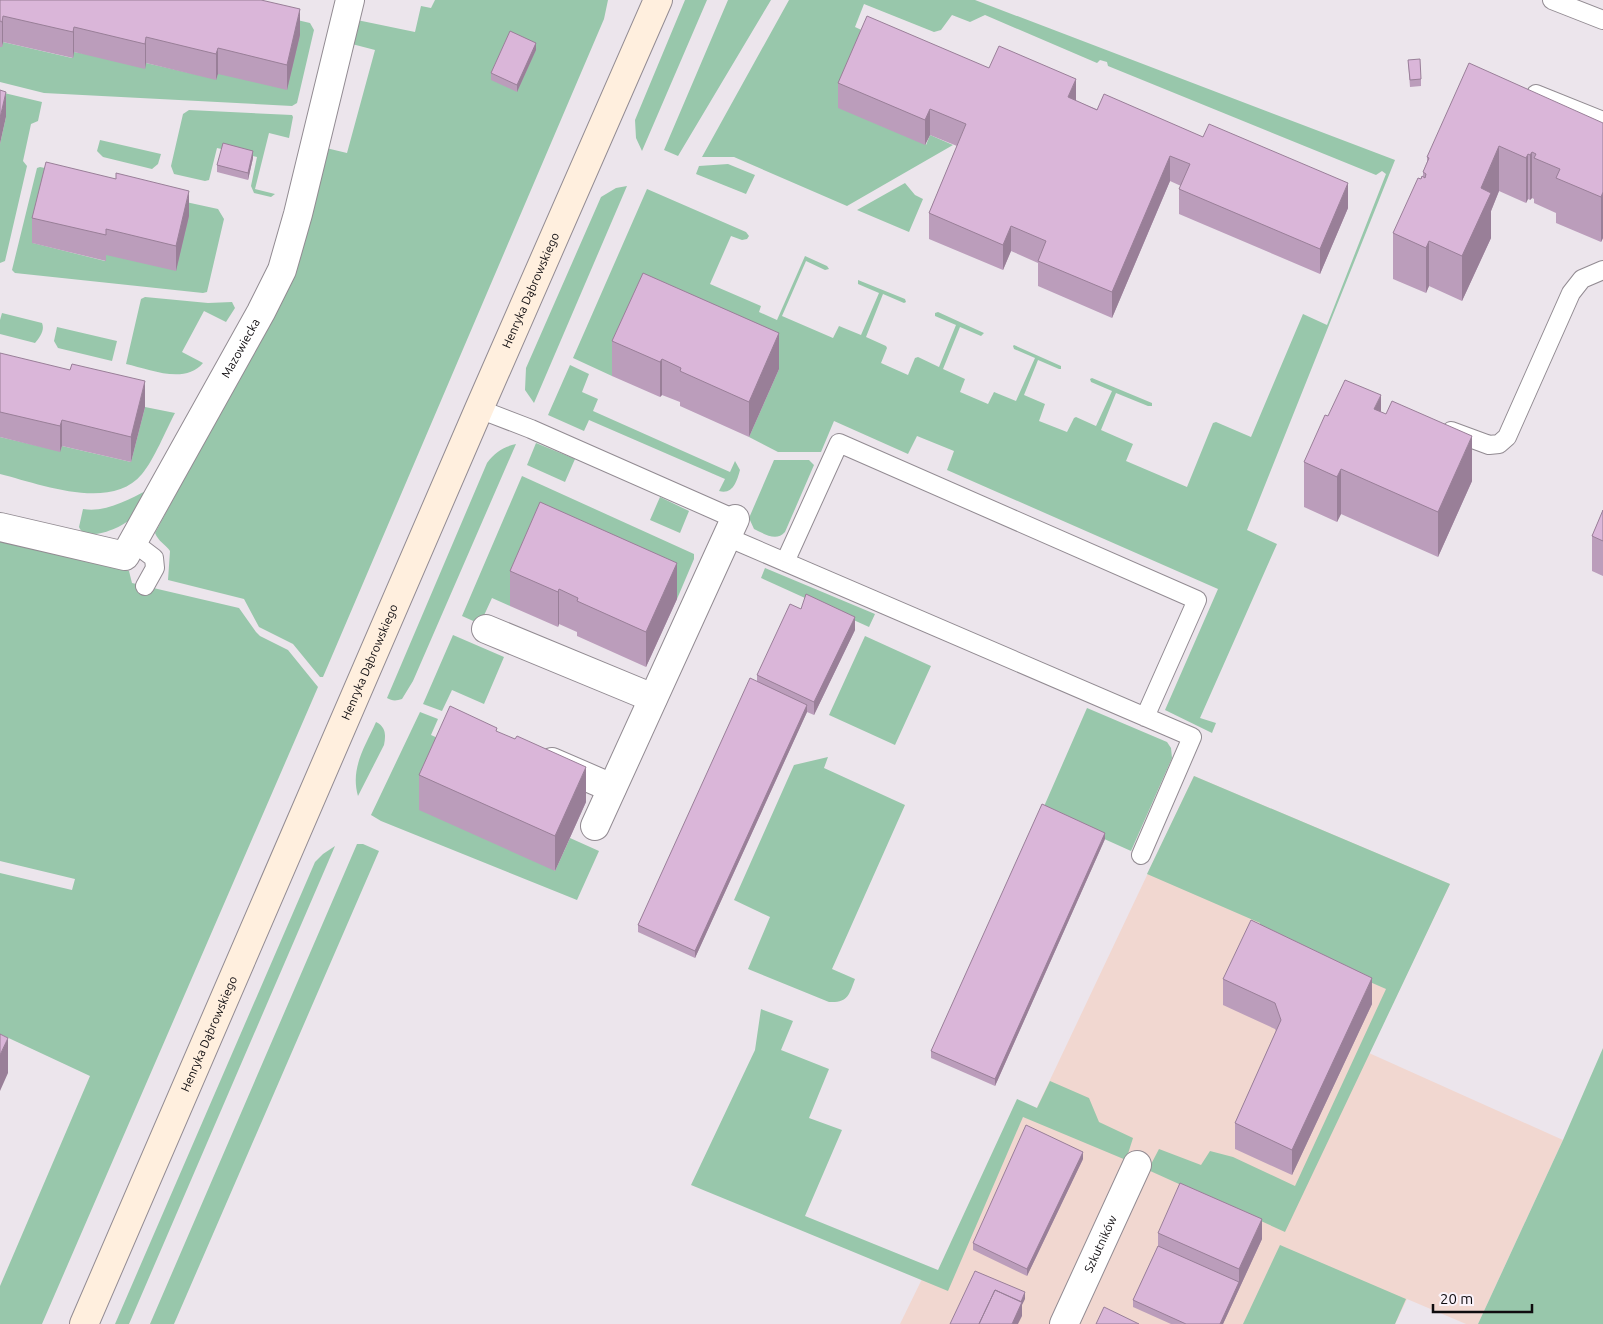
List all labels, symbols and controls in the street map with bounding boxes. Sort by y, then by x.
street label: Henryka Dąbrowskiego [499,231,561,350]
street label: Mazowiecka [219,316,262,380]
street label: Henryka Dąbrowskiego [339,602,400,722]
street label: Henryka Dąbrowskiego [178,974,239,1094]
street label: Szkutników [1082,1213,1119,1274]
scale bar [1433,1282,1532,1314]
text: 20 m [1440,1290,1473,1307]

